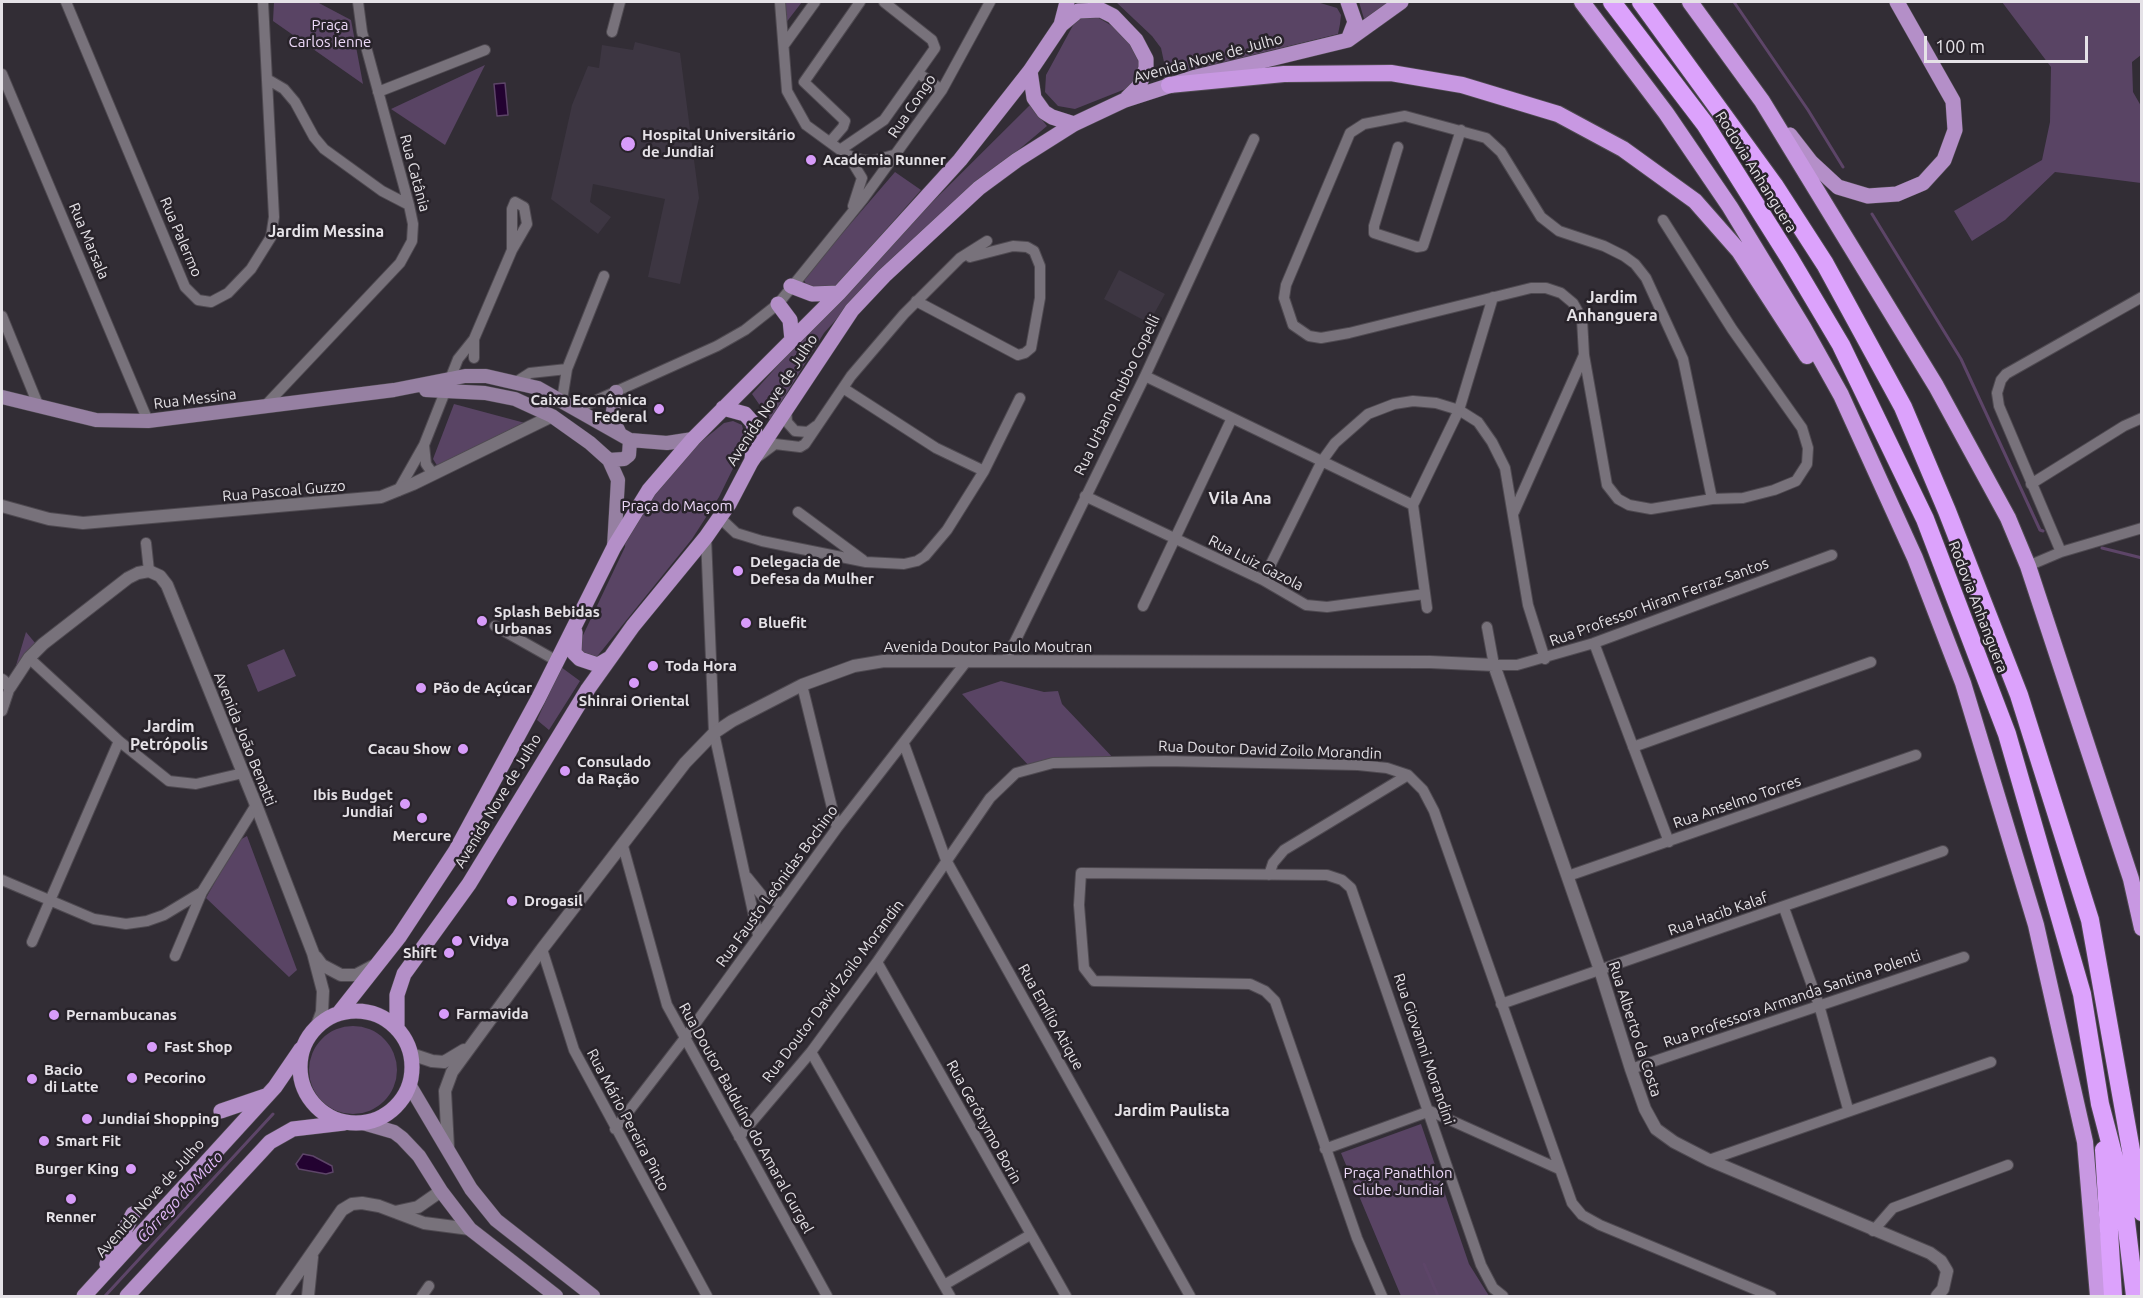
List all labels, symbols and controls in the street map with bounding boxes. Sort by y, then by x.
park label: Praça Carlos Ienne [289,16,371,51]
scale bar [1927,24,2090,62]
street label: Avenida Nove de Julho [1132,29,1284,87]
text: 100 m [1935,36,1985,56]
street label: Rua Congo [884,71,940,141]
street label: Rodovia Anhanguera [1711,108,1801,236]
place label: Hospital Universitário de Jundiaí [642,126,796,161]
street label: Rua Catânia [396,132,434,214]
marker: Hospital Universitário de Jundiaí [619,135,637,153]
place label: Academia Runner [823,151,946,169]
marker: Academia Runner [804,153,818,167]
street label: Rua Palermo [156,194,206,280]
street label: Rua Marsala [65,200,113,282]
district label: Jardim Messina [268,222,384,242]
district label: Jardim Anhanguera [1566,288,1658,326]
street label: Rua Urbano Rubbo Copelli [1070,312,1164,478]
street label: Avenida Nove de Julho [723,331,821,469]
street label: Rua Messina [153,385,237,413]
place label: Caixa Econômica Federal [530,391,647,426]
marker: Caixa Econômica Federal [652,402,666,416]
street label: Rua Pascoal Guzzo [222,477,346,505]
district label: Vila Ana [1209,489,1271,509]
park label: Praça do Maçom [622,497,732,515]
street label: Rua Luiz Gazola [1206,531,1306,595]
street label: Rodovia Anhanguera [1945,539,2011,675]
place label: Delegacia de Defesa da Mulher [750,553,874,588]
street label: Rua Professor Hiram Ferraz Santos [1547,554,1771,650]
marker: Delegacia de Defesa da Mulher [731,564,745,578]
place label: Splash Bebidas Urbanas [494,603,600,638]
marker: Splash Bebidas Urbanas [475,614,489,628]
place label: Bluefit [758,614,807,632]
marker: Bluefit [739,616,753,630]
street label: Avenida Doutor Paulo Moutran [884,638,1092,656]
place label: Toda Hora [665,657,737,675]
marker: Toda Hora [646,659,660,673]
street label: Avenida João Benatti [210,669,280,809]
marker: Shinrai Oriental [627,676,641,690]
place label: Pão de Açúcar [433,679,532,697]
marker: Pão de Açúcar [414,681,428,695]
place label: Shinrai Oriental [579,692,689,710]
district label: Jardim Petrópolis [130,717,208,755]
street label: Avenida Nove de Julho [451,731,545,871]
street label: Rua Doutor David Zoilo Morandin [1158,737,1382,763]
place label: Cacau Show [368,740,451,758]
marker: Cacau Show [456,742,470,756]
place label: Consulado da Ração [577,753,651,788]
marker: Consulado da Ração [558,764,572,778]
street label: Rua Anselmo Torres [1671,772,1803,832]
place label: Ibis Budget Jundiaí [313,786,393,821]
marker: Ibis Budget Jundiaí [398,797,412,811]
street label: Rua Fausto Leônidas Bochino [712,802,842,970]
marker: Mercure [415,811,429,825]
place label: Mercure [393,827,451,845]
street label: Rua Hacib Kalaf [1666,889,1770,939]
place label: Drogasil [524,892,583,910]
marker: Drogasil [505,894,519,908]
street label: Rua Doutor David Zoilo Morandin [758,896,908,1086]
place label: Vidya [469,932,509,950]
marker: Vidya [450,934,464,948]
place label: Shift [403,944,437,962]
marker: Shift [442,946,456,960]
street label: Rua Professora Armanda Santina Polenti [1661,946,1923,1052]
street label: Rua Alberto da Costa [1605,959,1665,1099]
street label: Rua Emílio Atique [1014,961,1088,1073]
street label: Rua Giovanni Morandini [1390,971,1458,1127]
street label: Rua Doutor Balduíno do Amaral Gurgel [675,1000,817,1236]
place label: Farmavida [456,1005,529,1023]
place label: Pernambucanas [66,1006,177,1024]
marker: Farmavida [437,1007,451,1021]
marker: Pernambucanas [47,1008,61,1022]
place label: Fast Shop [164,1038,233,1056]
marker: Fast Shop [145,1040,159,1054]
street label: Rua Mário Pereira Pinto [583,1046,673,1194]
street label: Rua Gerônymo Borin [942,1057,1026,1187]
place label: Bacio di Latte [44,1061,99,1096]
place label: Pecorino [144,1069,206,1087]
marker: Pecorino [125,1071,139,1085]
marker: Bacio di Latte [25,1072,39,1086]
district label: Jardim Paulista [1114,1101,1230,1121]
place label: Jundiaí Shopping [99,1110,219,1128]
marker: Jundiaí Shopping [80,1112,94,1126]
place label: Smart Fit [56,1132,121,1150]
marker: Smart Fit [37,1134,51,1148]
street label: Avenida Nove de Julho [92,1135,208,1261]
water label: Córrego do Mato [133,1147,227,1247]
place label: Burger King [35,1160,119,1178]
marker: Burger King [124,1162,138,1176]
park label: Praça Panathlon Clube Jundiaí [1344,1164,1452,1199]
marker: Renner [64,1192,78,1206]
place label: Renner [46,1208,96,1226]

